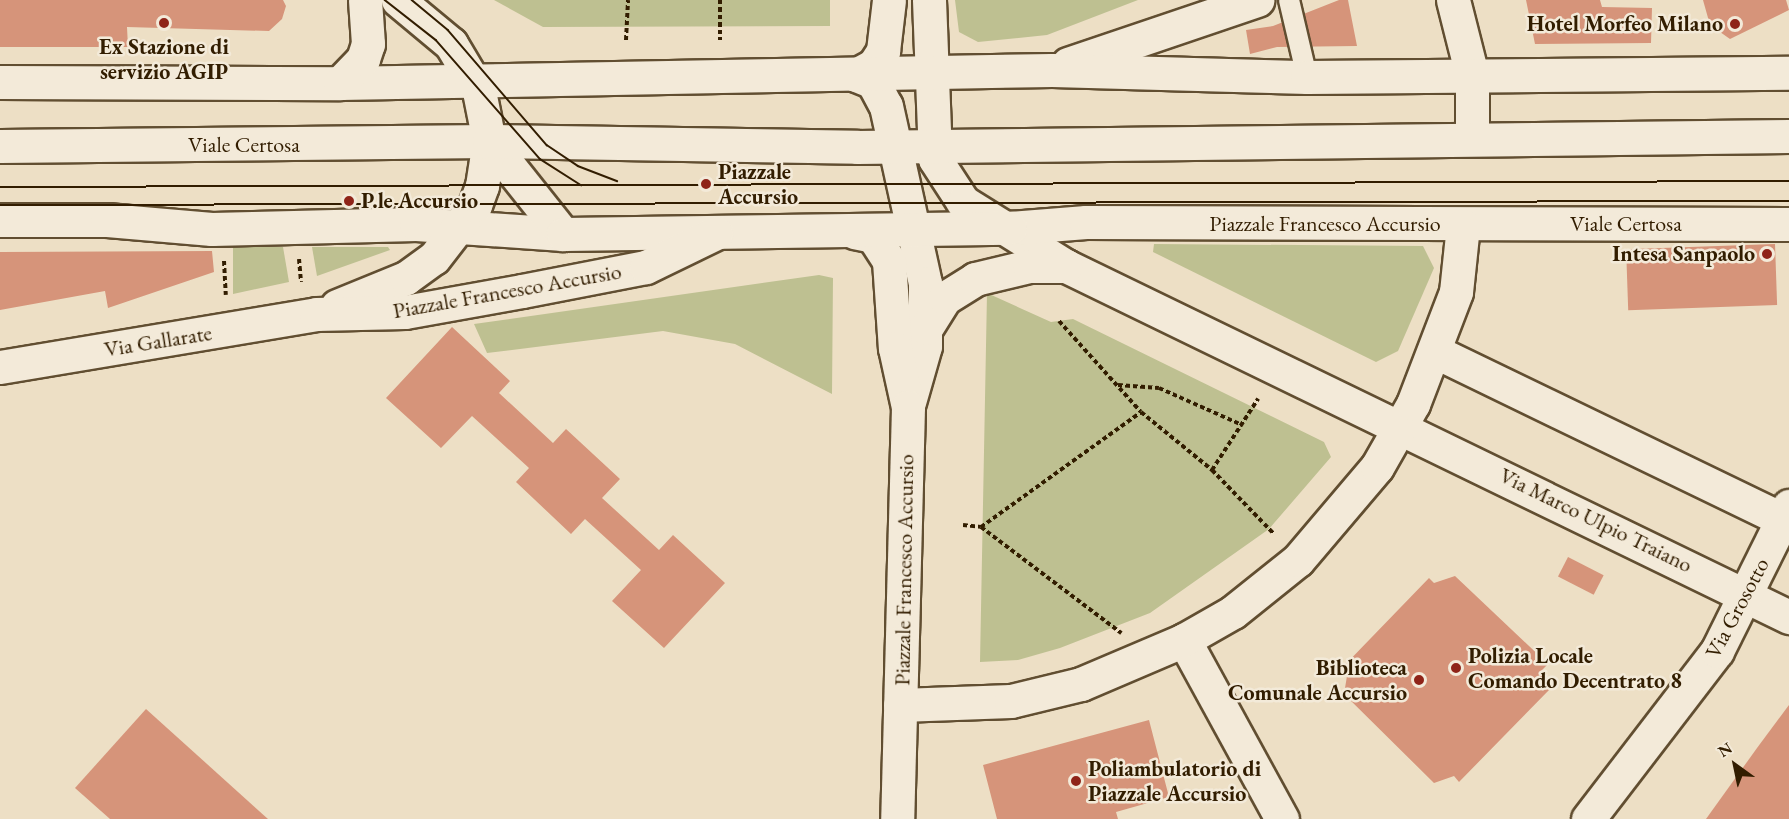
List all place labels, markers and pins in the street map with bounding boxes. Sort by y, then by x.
place label: Hotel Morfeo Milano [1527,11,1723,37]
marker: Ex Stazione di servizio AGIP [157,16,171,30]
marker: Hotel Morfeo Milano [1728,17,1742,31]
place label: Ex Stazione di servizio AGIP [99,33,229,84]
place label: Piazzale Accursio [718,158,798,210]
marker: Piazzale Accursio [699,177,713,191]
place label: P.le Accursio [361,188,478,214]
marker: P.le Accursio [342,194,356,208]
place label: Intesa Sanpaolo [1612,241,1755,267]
marker: Intesa Sanpaolo [1760,247,1774,261]
place label: Polizia Locale Comando Decentrato 8 [1468,642,1682,694]
place label: Biblioteca Comunale Accursio [1228,654,1407,706]
marker: Polizia Locale Comando Decentrato 8 [1449,661,1463,675]
marker: Biblioteca Comunale Accursio [1412,673,1426,687]
place label: Poliambulatorio di Piazzale Accursio [1088,755,1261,806]
marker: Poliambulatorio di Piazzale Accursio [1069,774,1083,788]

